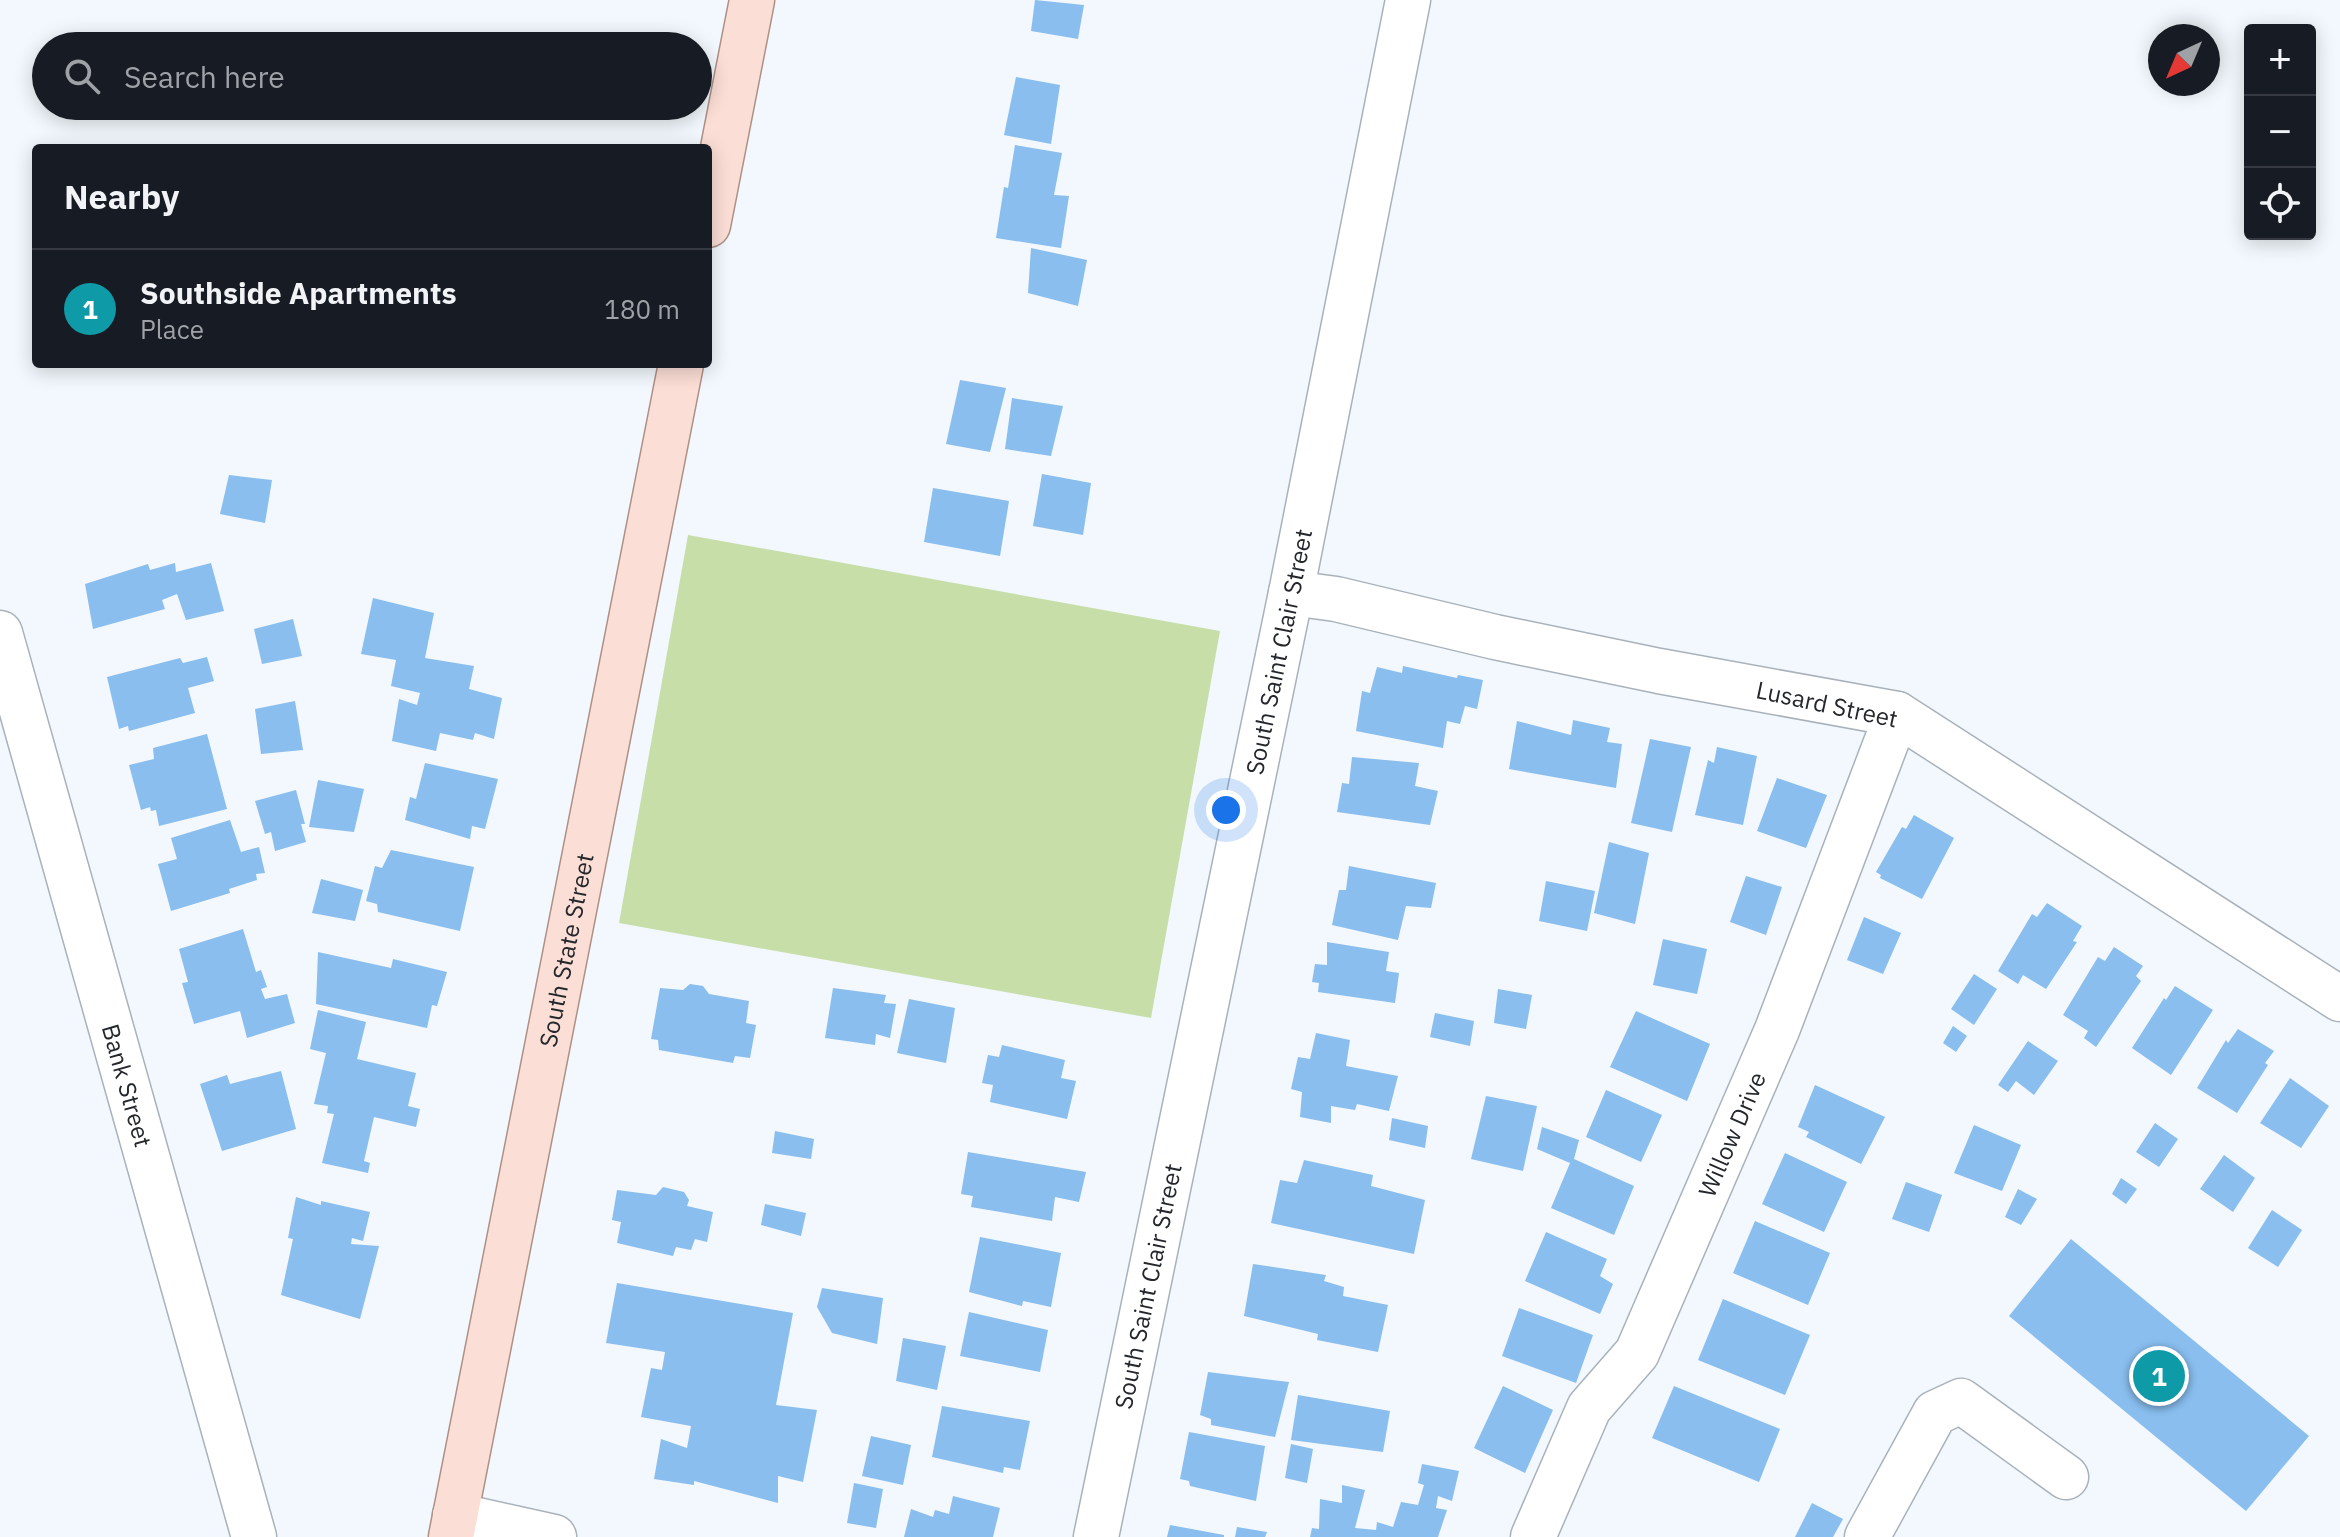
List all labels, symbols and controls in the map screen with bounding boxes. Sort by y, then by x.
north arrow [2148,24,2220,96]
map controls [2244,24,2316,240]
button: + [2244,24,2316,96]
search box [32,32,712,120]
icon: search [60,54,104,98]
text: Search here [124,57,285,96]
button: − [2244,96,2316,168]
button: locate [2244,168,2316,240]
text: Nearby [64,174,179,218]
text: Southside Apartments [140,273,457,312]
text: 1 [82,292,98,326]
text: 180 m [604,292,680,326]
text: Place [140,312,204,346]
street label: South Saint Clair Street [1238,526,1319,777]
street label: Lusard Street [1753,673,1901,735]
your location [1206,790,1246,830]
street label: South State Street [531,850,601,1050]
street label: Bank Street [95,1020,160,1151]
street label: Willow Drive [1691,1067,1773,1202]
street label: South Saint Clair Street [1107,1161,1189,1412]
pin: 1 [2133,1346,2185,1406]

